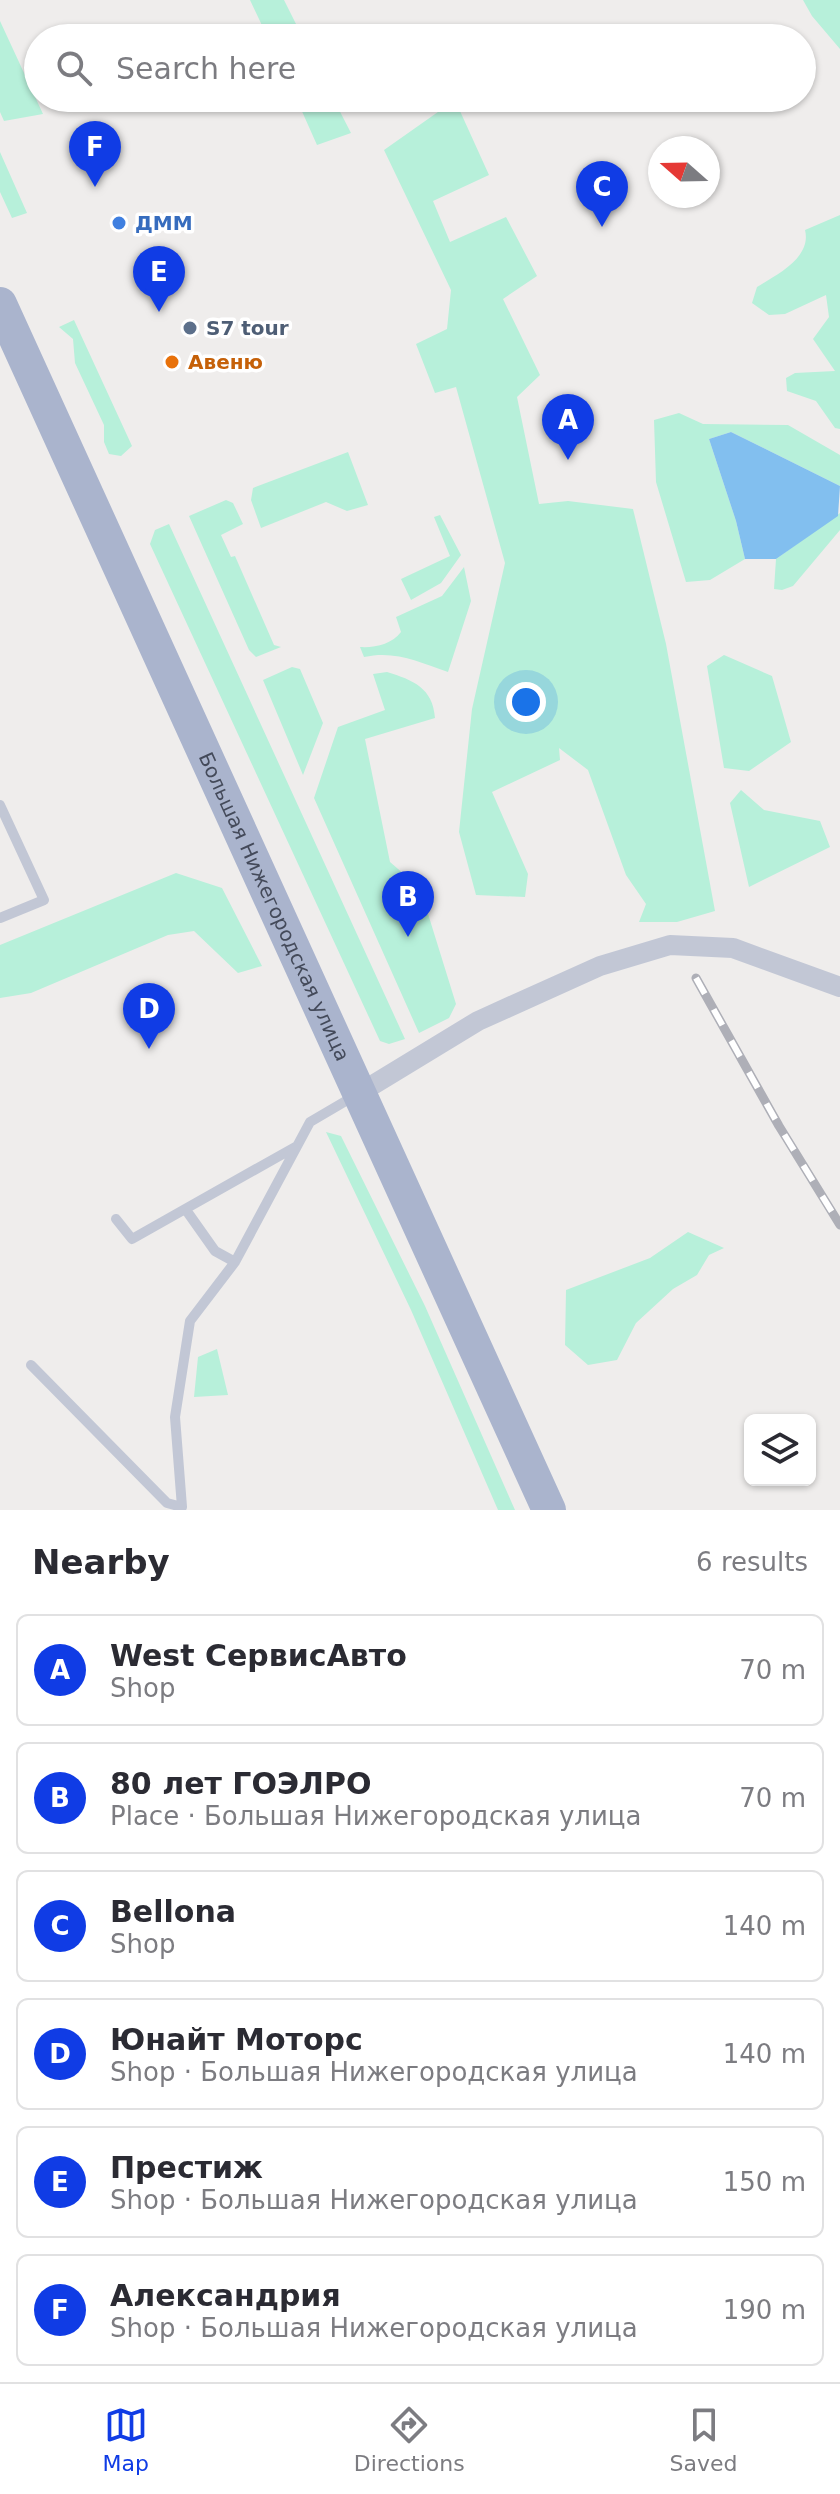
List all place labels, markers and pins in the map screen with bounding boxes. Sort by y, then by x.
pin: F [69,121,121,187]
pin: C [576,161,628,227]
place label: ДММ [135,211,193,235]
marker: ДММ [110,214,128,232]
pin: E [133,246,185,312]
place label: S7 tour [206,316,289,340]
marker: S7 tour [181,319,199,337]
place label: Авеню [188,350,263,374]
marker: Авеню [163,353,181,371]
pin: A [542,394,594,460]
pin: B [382,871,434,937]
pin: D [123,983,175,1049]

